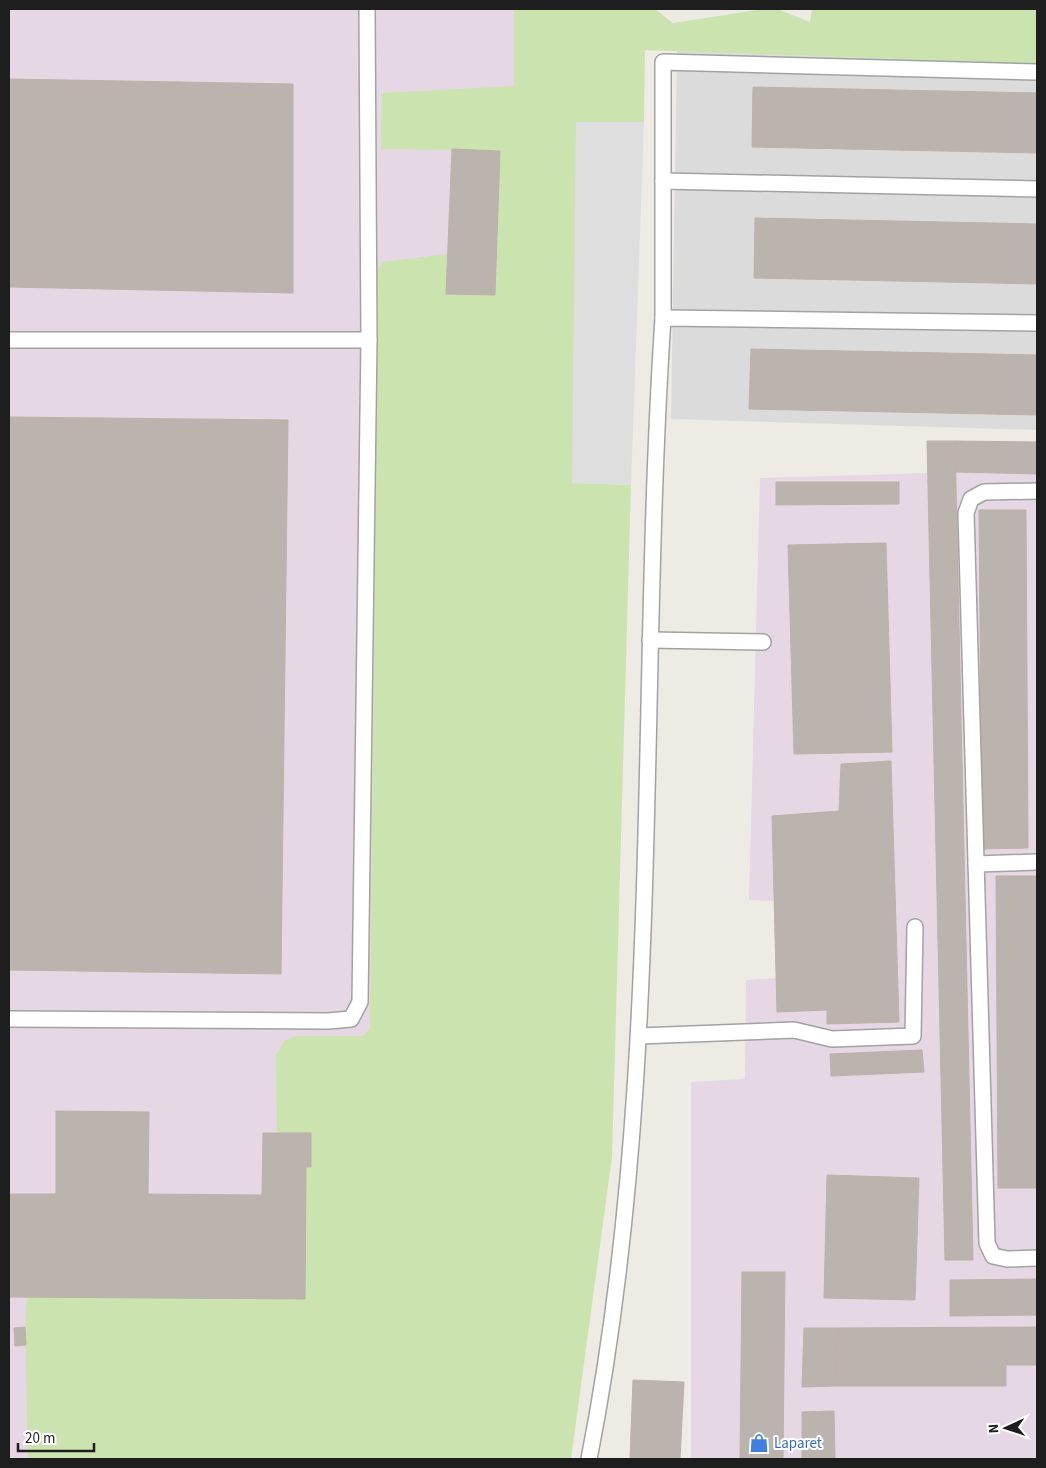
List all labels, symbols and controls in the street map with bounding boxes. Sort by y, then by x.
north arrow [981,1403,1031,1453]
scale bar [18,1420,94,1452]
text: N [984,1423,1004,1434]
text: 20 m [25,1428,55,1449]
shop icon: Laparet [748,1432,770,1454]
place label: Laparet [774,1433,822,1454]

